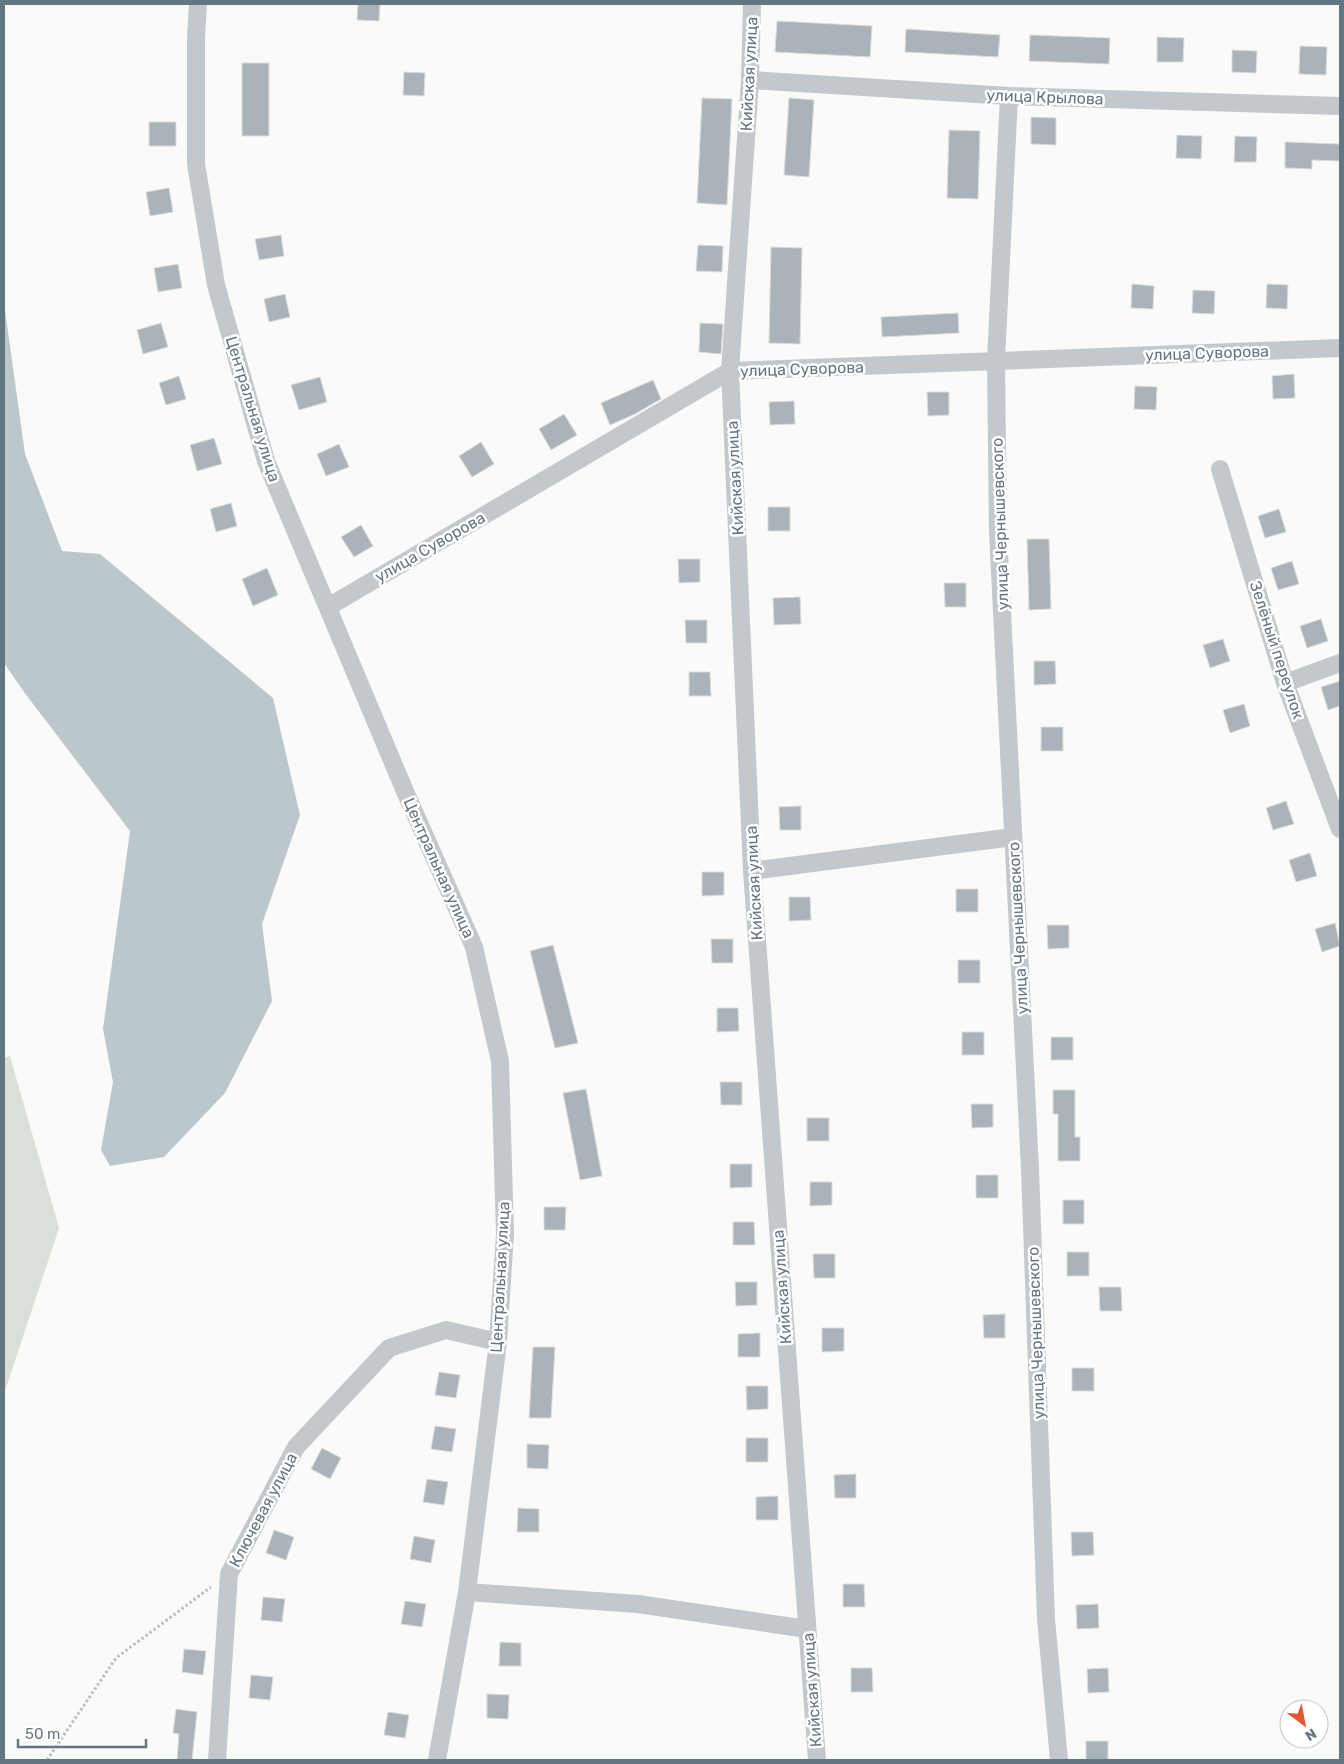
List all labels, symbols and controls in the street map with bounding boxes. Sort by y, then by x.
street label: Кийская улица [737,16,761,132]
street label: улица Крылова [986,85,1104,109]
street label: Центральная улица [222,334,284,484]
street label: улица Суворова [1145,341,1269,365]
street label: улица Суворова [740,357,864,381]
street label: Кийская улица [723,420,747,536]
street label: улица Чернышевского [987,437,1013,611]
street label: улица Суворова [372,508,488,586]
street label: Зелёный переулок [1246,579,1308,722]
street label: Центральная улица [400,795,478,941]
street label: Кийская улица [742,825,766,941]
street label: улица Чернышевского [1004,841,1032,1015]
street label: Центральная улица [487,1201,513,1353]
street label: Кийская улица [769,1229,795,1345]
street label: улица Чернышевского [1023,1246,1049,1420]
street label: Ключевая улица [225,1450,301,1570]
street label: Кийская улица [799,1632,825,1748]
north arrow [1279,1699,1329,1749]
scale bar [18,1716,145,1748]
text: 50 m [25,1725,60,1743]
text: N [1302,1725,1319,1744]

